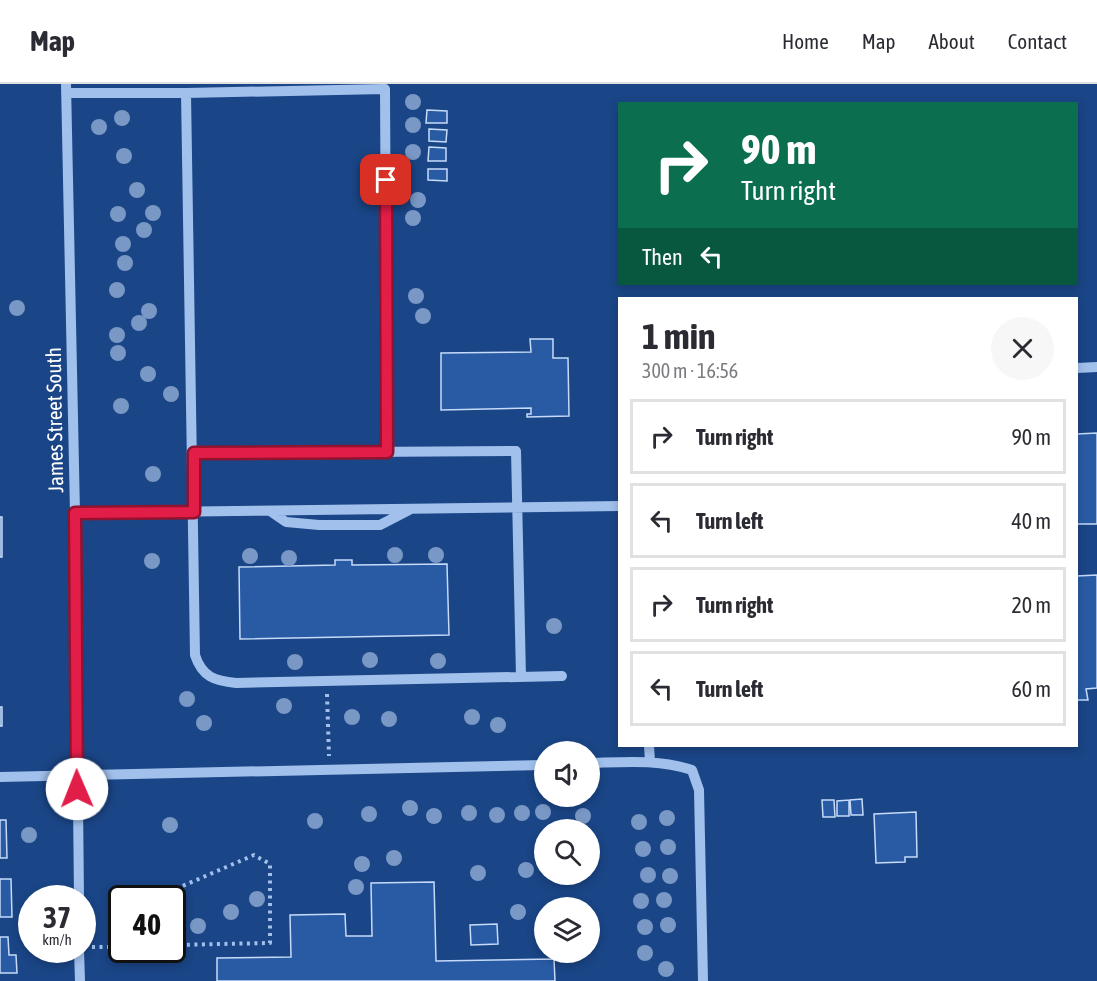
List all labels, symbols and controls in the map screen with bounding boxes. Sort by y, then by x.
text: Map [30,25,75,57]
text: Home [782,29,829,53]
text: Map [862,29,896,53]
text: About [929,29,975,53]
text: Contact [1008,29,1067,53]
text: 90 m [741,125,816,173]
icon: right [642,126,720,204]
pin [360,154,411,205]
icon: arrive [369,163,402,196]
text: Turn right [741,175,836,206]
icon: left [695,240,728,273]
text: Then [642,244,683,270]
text: 1 min [642,315,716,357]
button: close [991,317,1054,380]
street label: James Street South [41,347,67,493]
text: 300 m · 16:56 [642,359,738,382]
icon: right [645,420,678,453]
text: Turn right [696,424,773,450]
text: 90 m [1011,424,1051,450]
icon: left [645,504,678,537]
text: Turn left [696,508,763,534]
text: 40 m [1011,508,1051,534]
icon: right [645,588,678,621]
text: Turn right [696,592,773,618]
text: 20 m [1011,592,1051,618]
icon: left [645,672,678,705]
text: Turn left [696,676,763,702]
text: 60 m [1011,676,1051,702]
map controls [534,741,600,963]
button: sound [534,741,600,807]
position arrow [45,757,109,821]
button: search [534,819,600,885]
speed limit sign: 40 [108,885,186,963]
button: layers [534,897,600,963]
text: 37 [43,900,71,934]
text: km/h [42,931,72,948]

